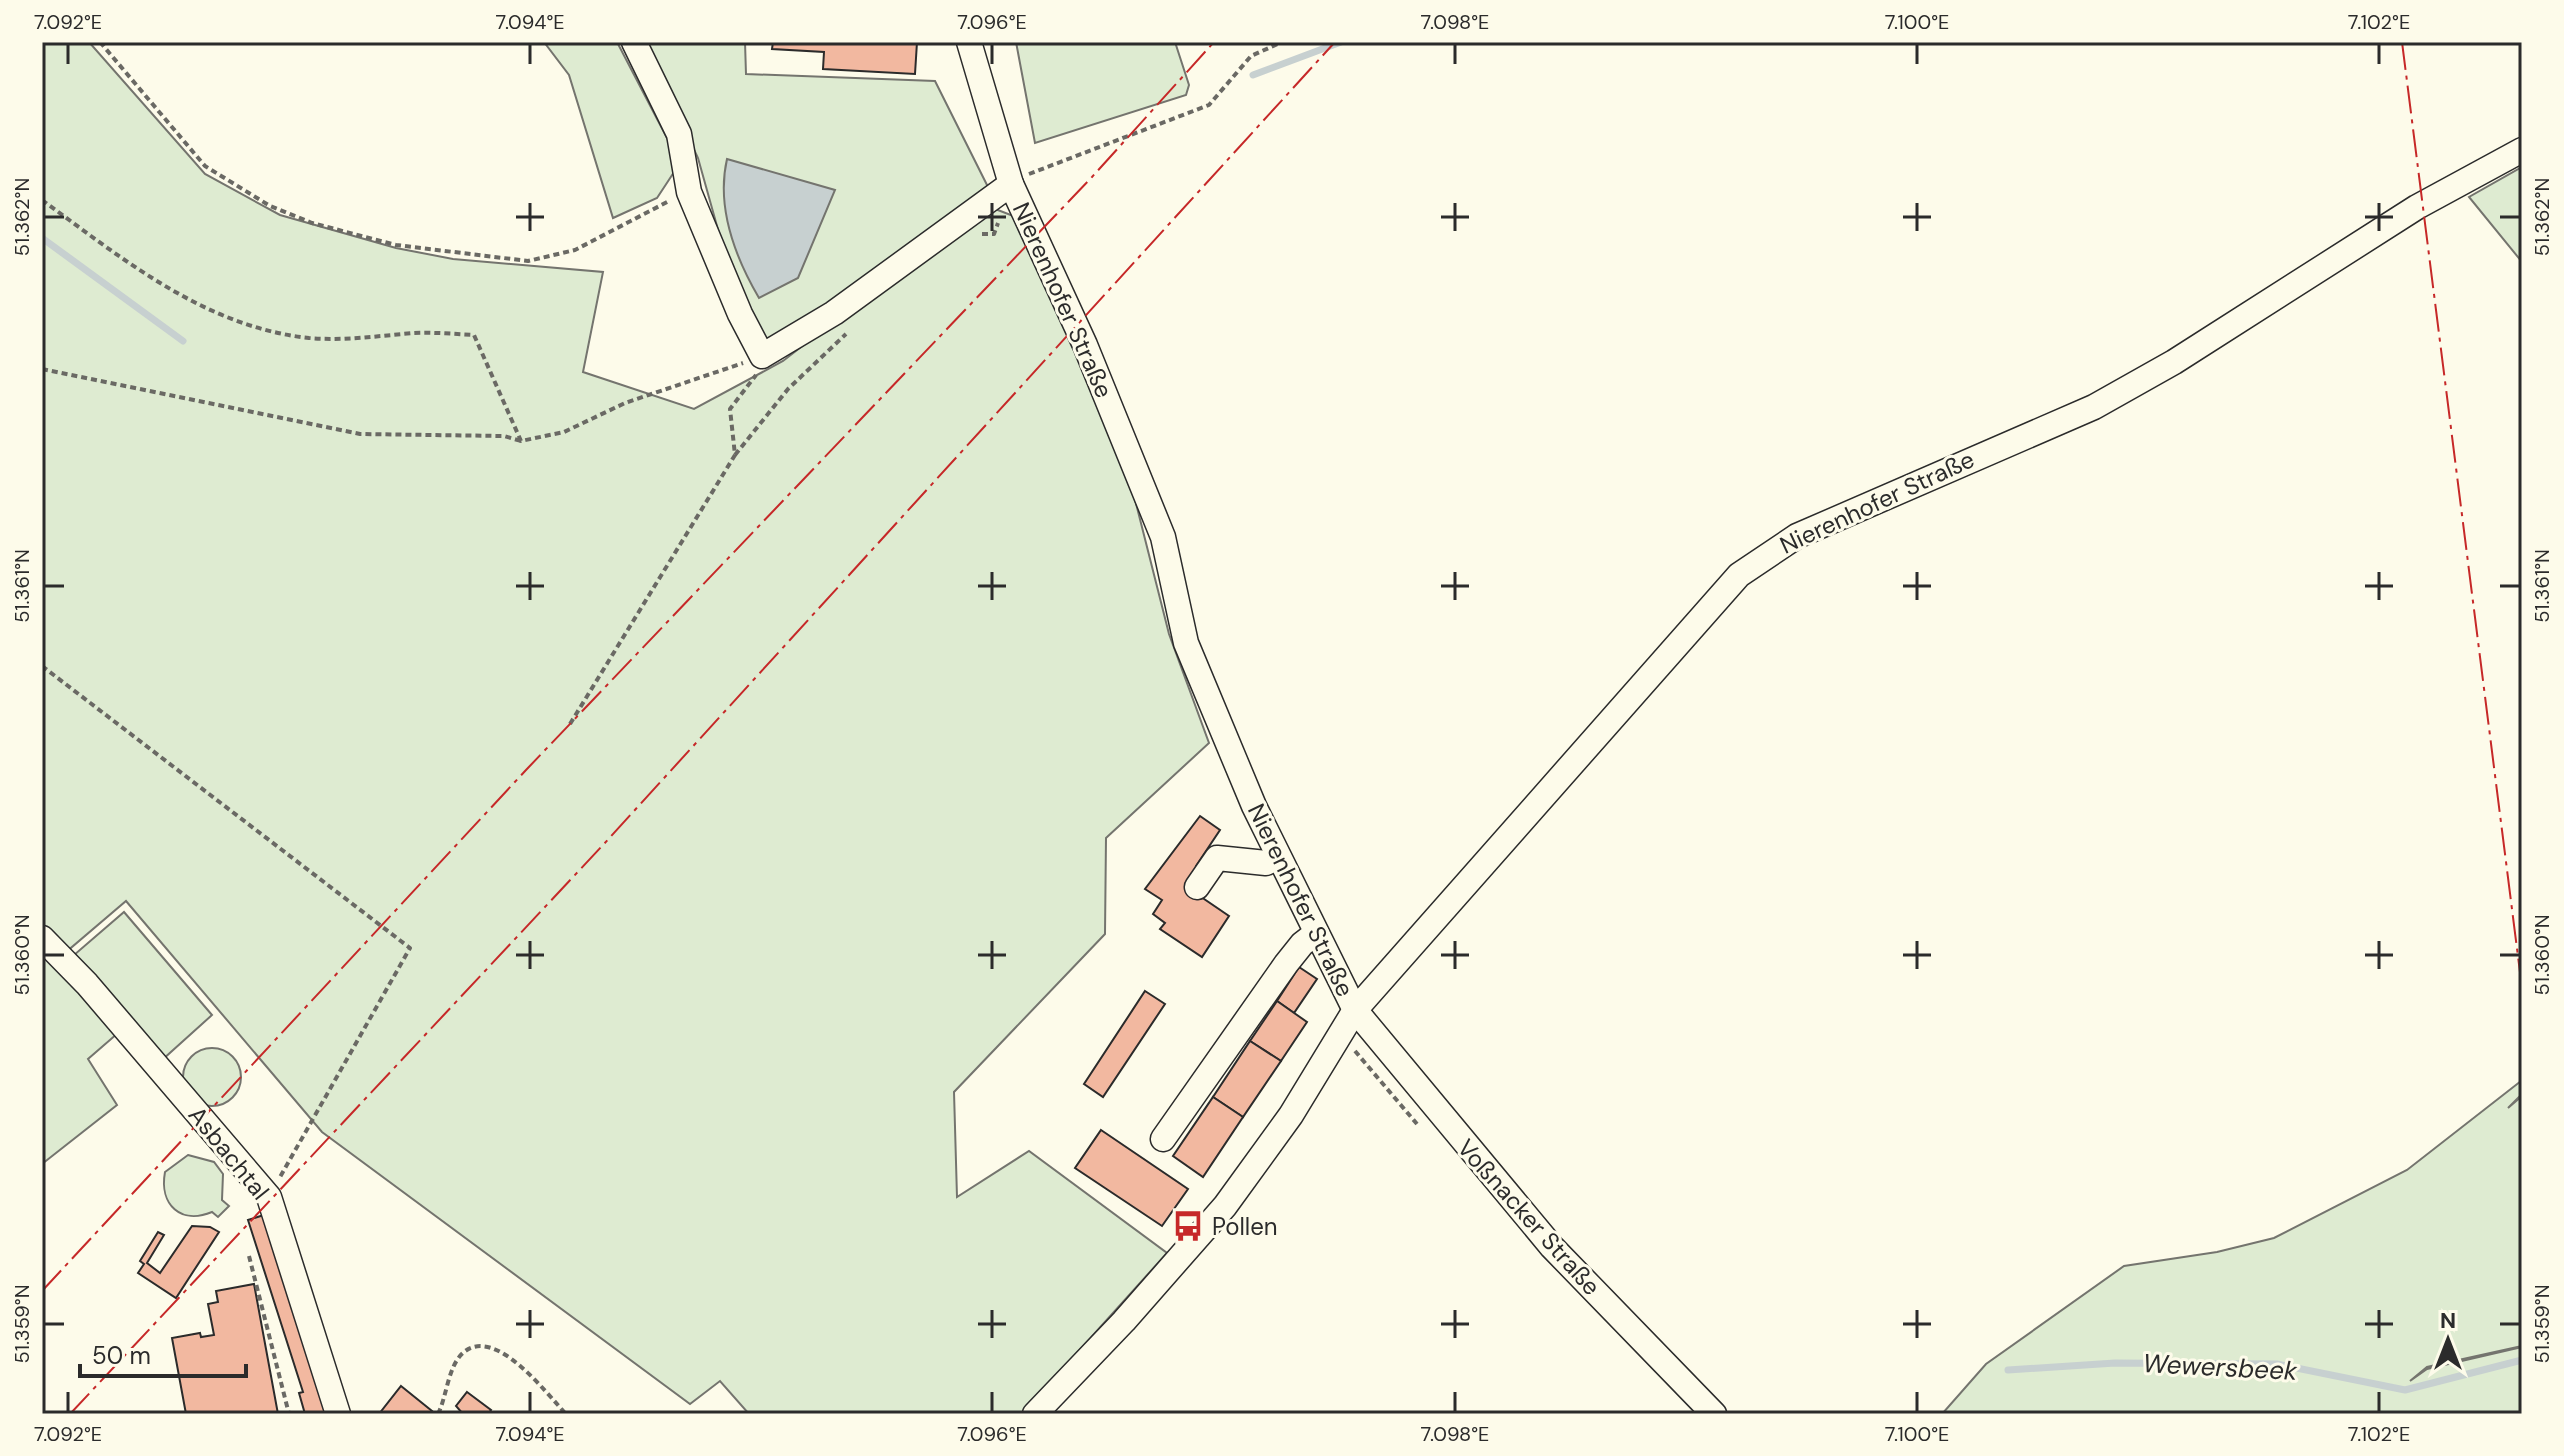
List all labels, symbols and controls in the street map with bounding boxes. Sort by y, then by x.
text: 7.092°E [34,9,102,35]
text: 7.094°E [495,9,565,35]
text: 7.096°E [957,9,1027,35]
text: 7.098°E [1421,9,1489,35]
text: 7.100°E [1885,9,1949,35]
text: 7.102°E [2348,9,2410,35]
text: 51.362°N [9,178,35,256]
text: 51.362°N [2529,178,2555,256]
street label: Nierenhofer Straße [1006,197,1120,403]
street label: Nierenhofer Straße [1775,443,1979,561]
text: 51.361°N [9,549,35,623]
text: 51.361°N [2529,549,2555,623]
street label: Nierenhofer Straße [1241,798,1361,1002]
text: 51.360°N [9,914,35,996]
text: 51.360°N [2529,914,2555,996]
street label: Asbachtal [182,1100,276,1206]
street label: Voßnacker Straße [1451,1132,1607,1302]
bus stop icon: Pollen [1171,1209,1205,1243]
place label: Pollen [1212,1211,1278,1242]
text: 51.359°N [9,1284,35,1364]
text: 51.359°N [2529,1284,2555,1364]
north arrow [2408,1300,2488,1380]
text: N [2440,1306,2456,1335]
scale bar [80,1328,246,1378]
text: 50 m [92,1340,151,1371]
water label: Wewersbeek [2142,1346,2299,1388]
text: 7.092°E [34,1421,102,1447]
text: 7.094°E [495,1421,565,1447]
text: 7.096°E [957,1421,1027,1447]
text: 7.098°E [1421,1421,1489,1447]
text: 7.100°E [1885,1421,1949,1447]
text: 7.102°E [2348,1421,2410,1447]

